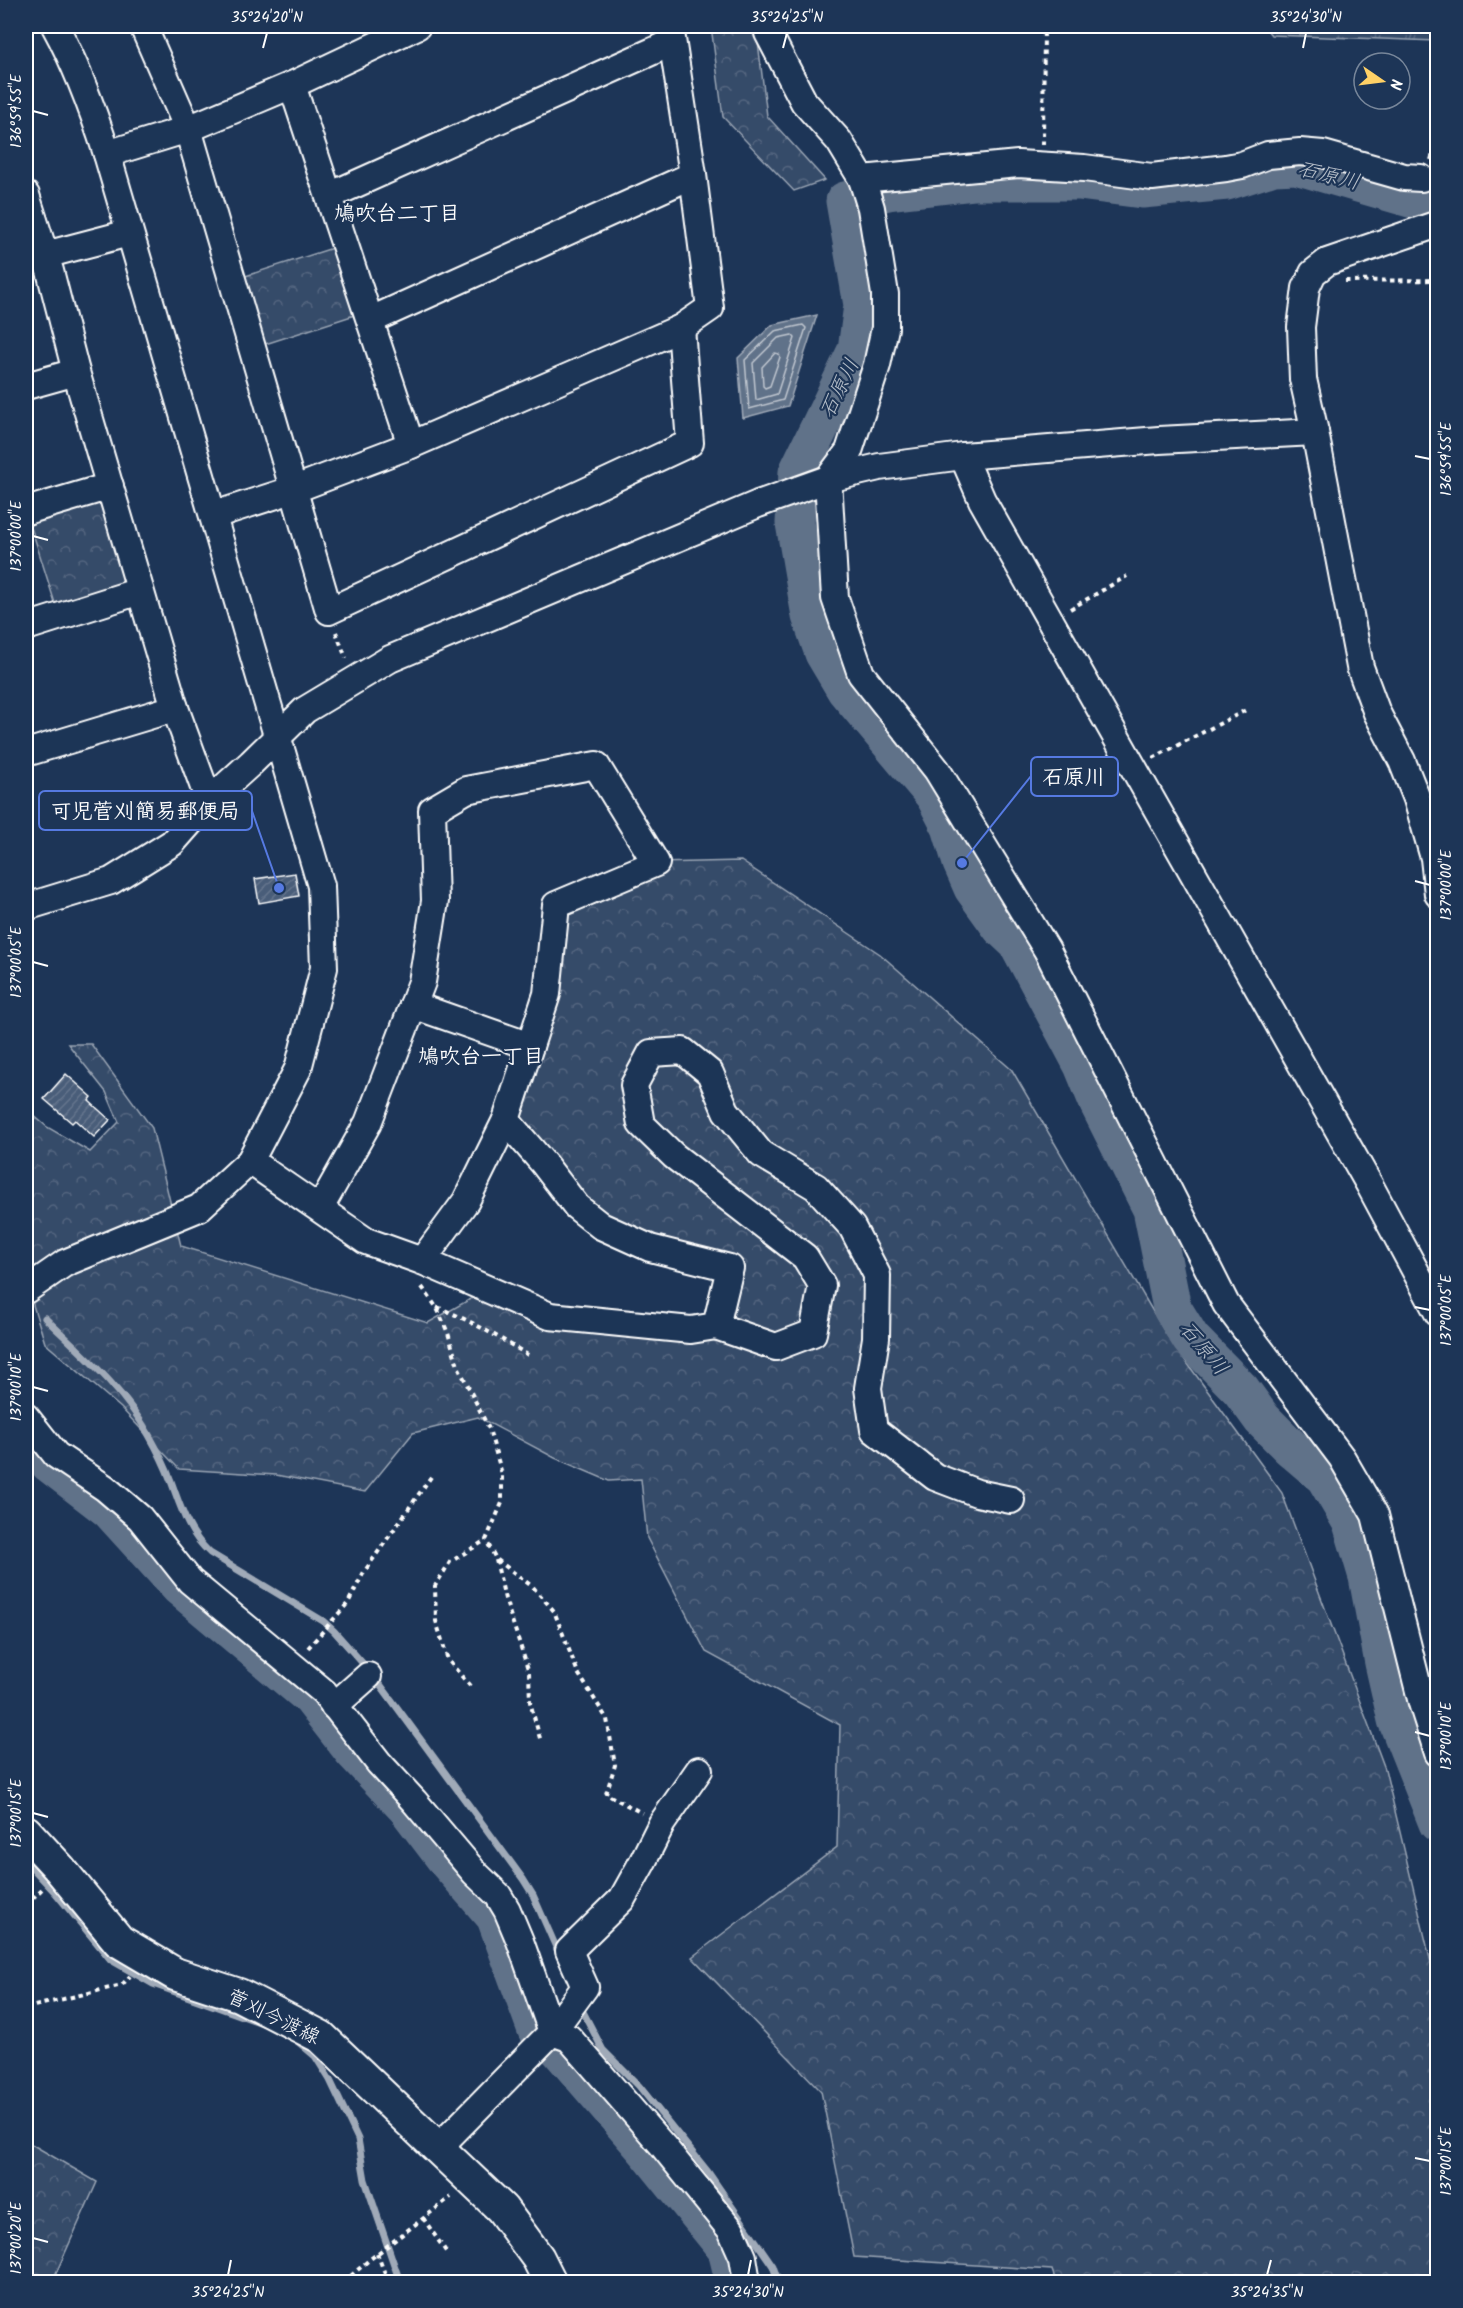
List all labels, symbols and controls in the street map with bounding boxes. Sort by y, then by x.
text: 35°24'20"N [231,6,303,30]
text: 35°24'25"N [751,6,823,30]
text: 35°24'30"N [1270,6,1342,30]
north arrow [1352,51,1412,111]
text: 136°59'55"E [5,73,29,148]
text: N [1382,76,1408,92]
water label: 石原川 [1294,153,1363,200]
district label: 鳩吹台二丁目 [334,198,460,231]
water label: 石原川 [812,353,869,424]
text: 136°59'55"E [1435,421,1459,496]
text: 137°00'00"E [5,499,29,572]
callout: 石原川 [1031,757,1118,796]
text: 石原川 [1043,762,1106,795]
callout: 可児菅刈簡易郵便局 [39,791,252,830]
text: 可児菅刈簡易郵便局 [51,796,240,829]
text: 137°00'00"E [1435,848,1459,921]
text: 137°00'05"E [5,925,29,998]
district label: 鳩吹台一丁目 [418,1041,544,1074]
text: 137°00'05"E [1435,1273,1459,1346]
water label: 石原川 [1170,1314,1236,1384]
text: 137°00'10"E [5,1352,29,1421]
text: 137°00'10"E [1435,1701,1459,1770]
text: 137°00'15"E [5,1777,29,1847]
street label: 菅刈今渡線 [221,1981,325,2054]
text: 137°00'15"E [1435,2125,1459,2195]
text: 137°00'20"E [5,2201,29,2274]
text: 35°24'25"N [192,2281,264,2305]
text: 35°24'30"N [712,2281,784,2305]
text: 35°24'35"N [1231,2281,1303,2305]

